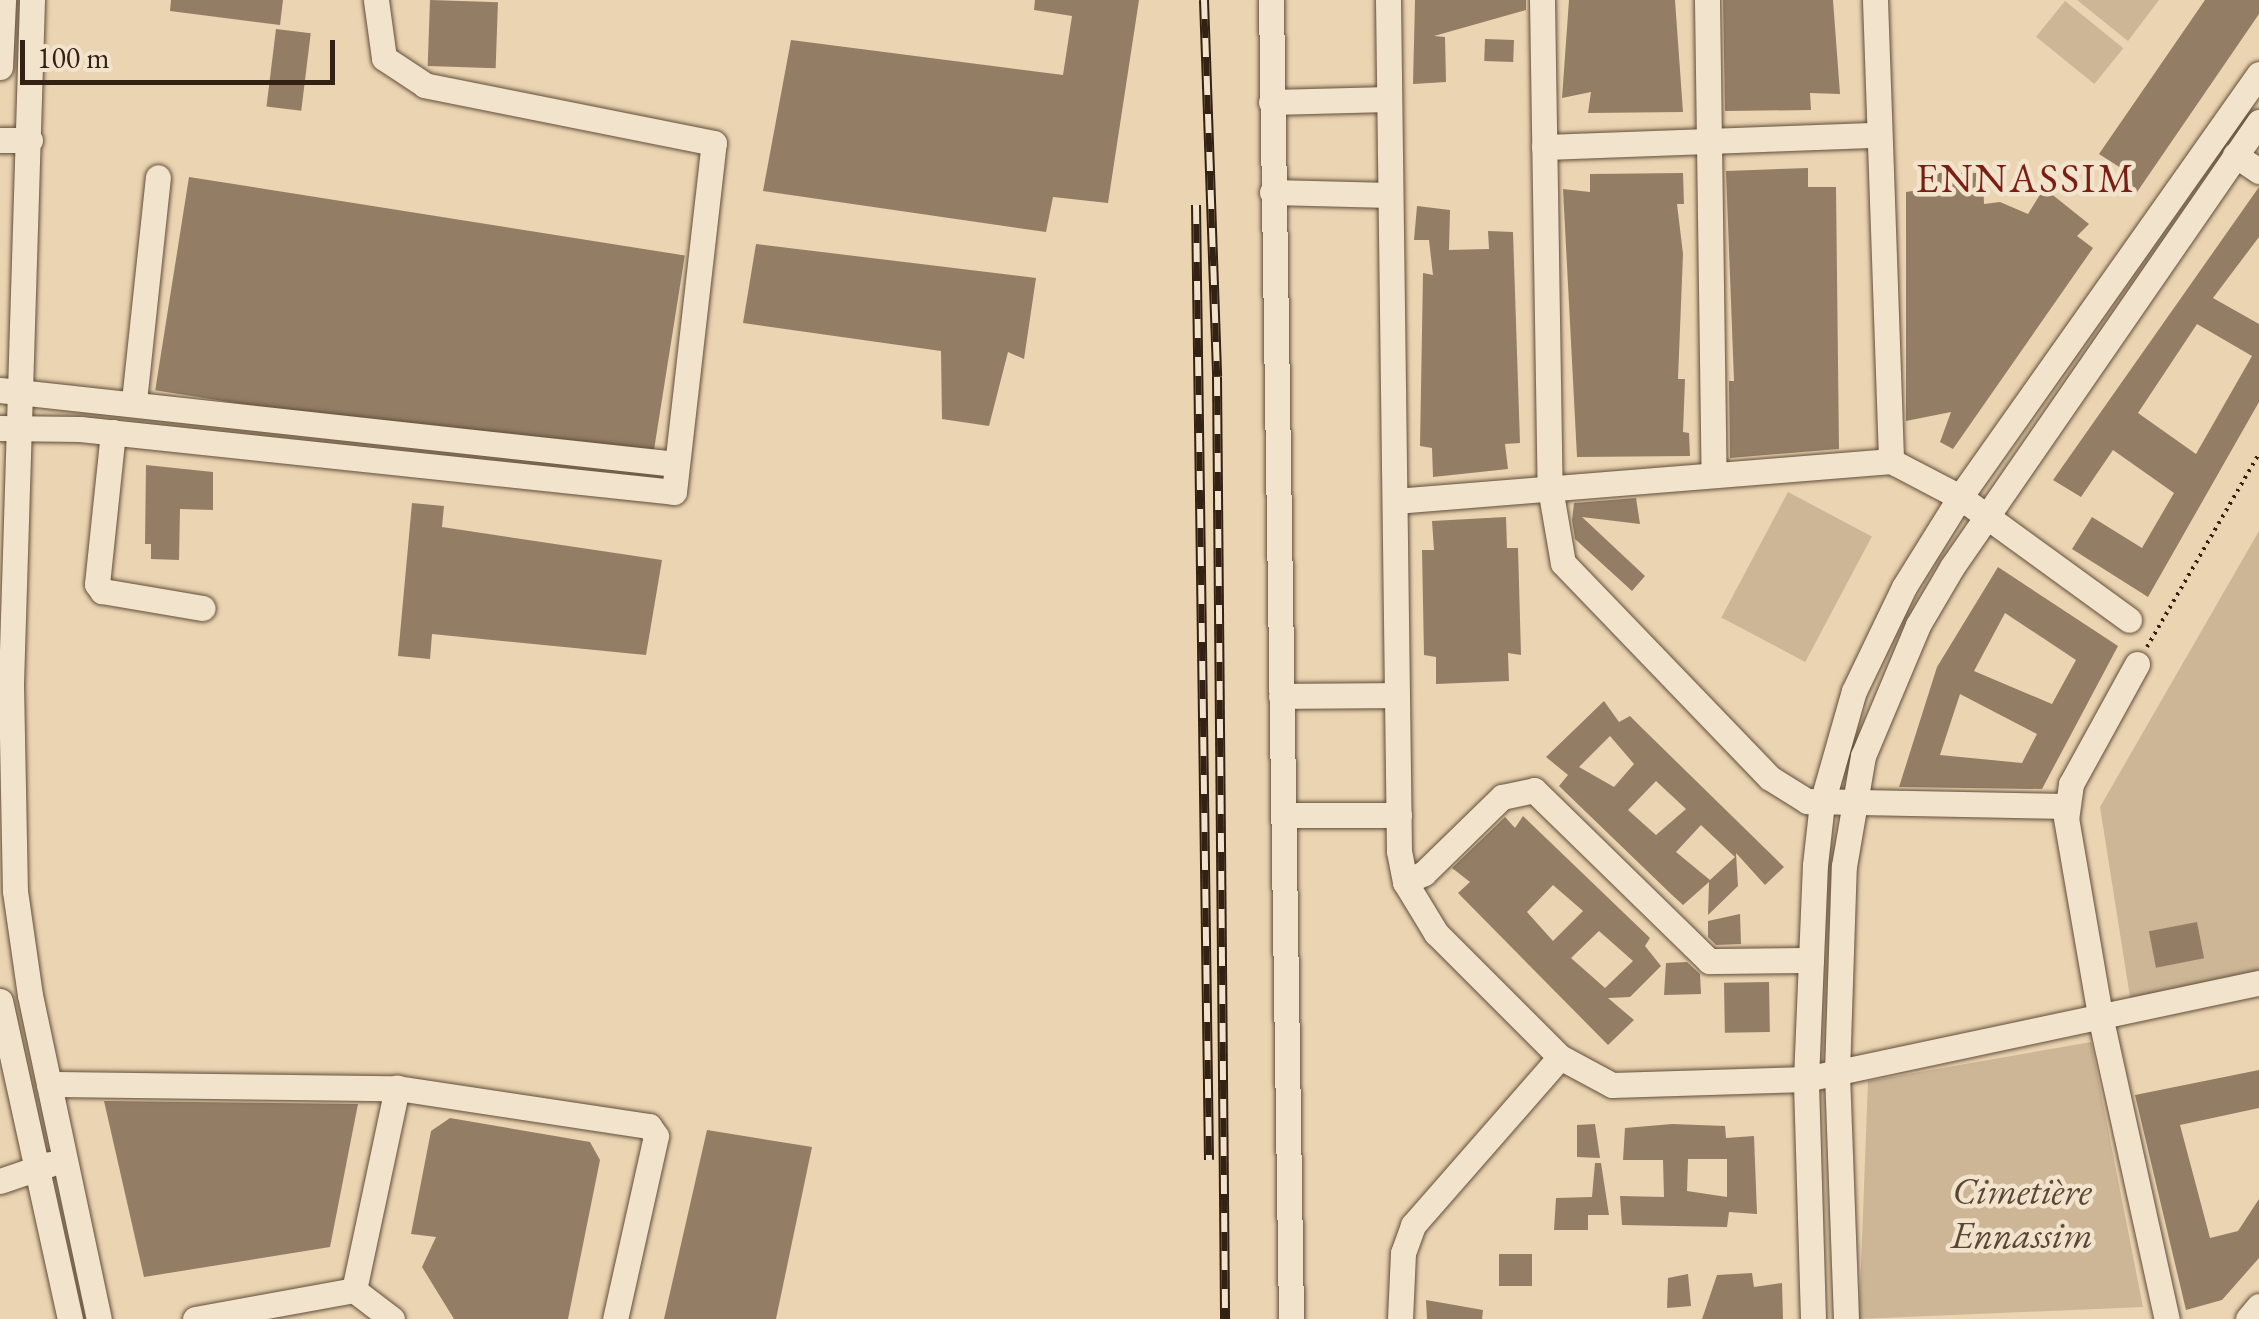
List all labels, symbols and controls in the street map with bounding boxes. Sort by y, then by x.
scale bar [25,20,340,82]
text: 100 m [37,38,110,77]
district label: ENNASSIM [1916,154,2136,202]
park label: Cimetière Ennassim [1951,1168,2093,1258]

